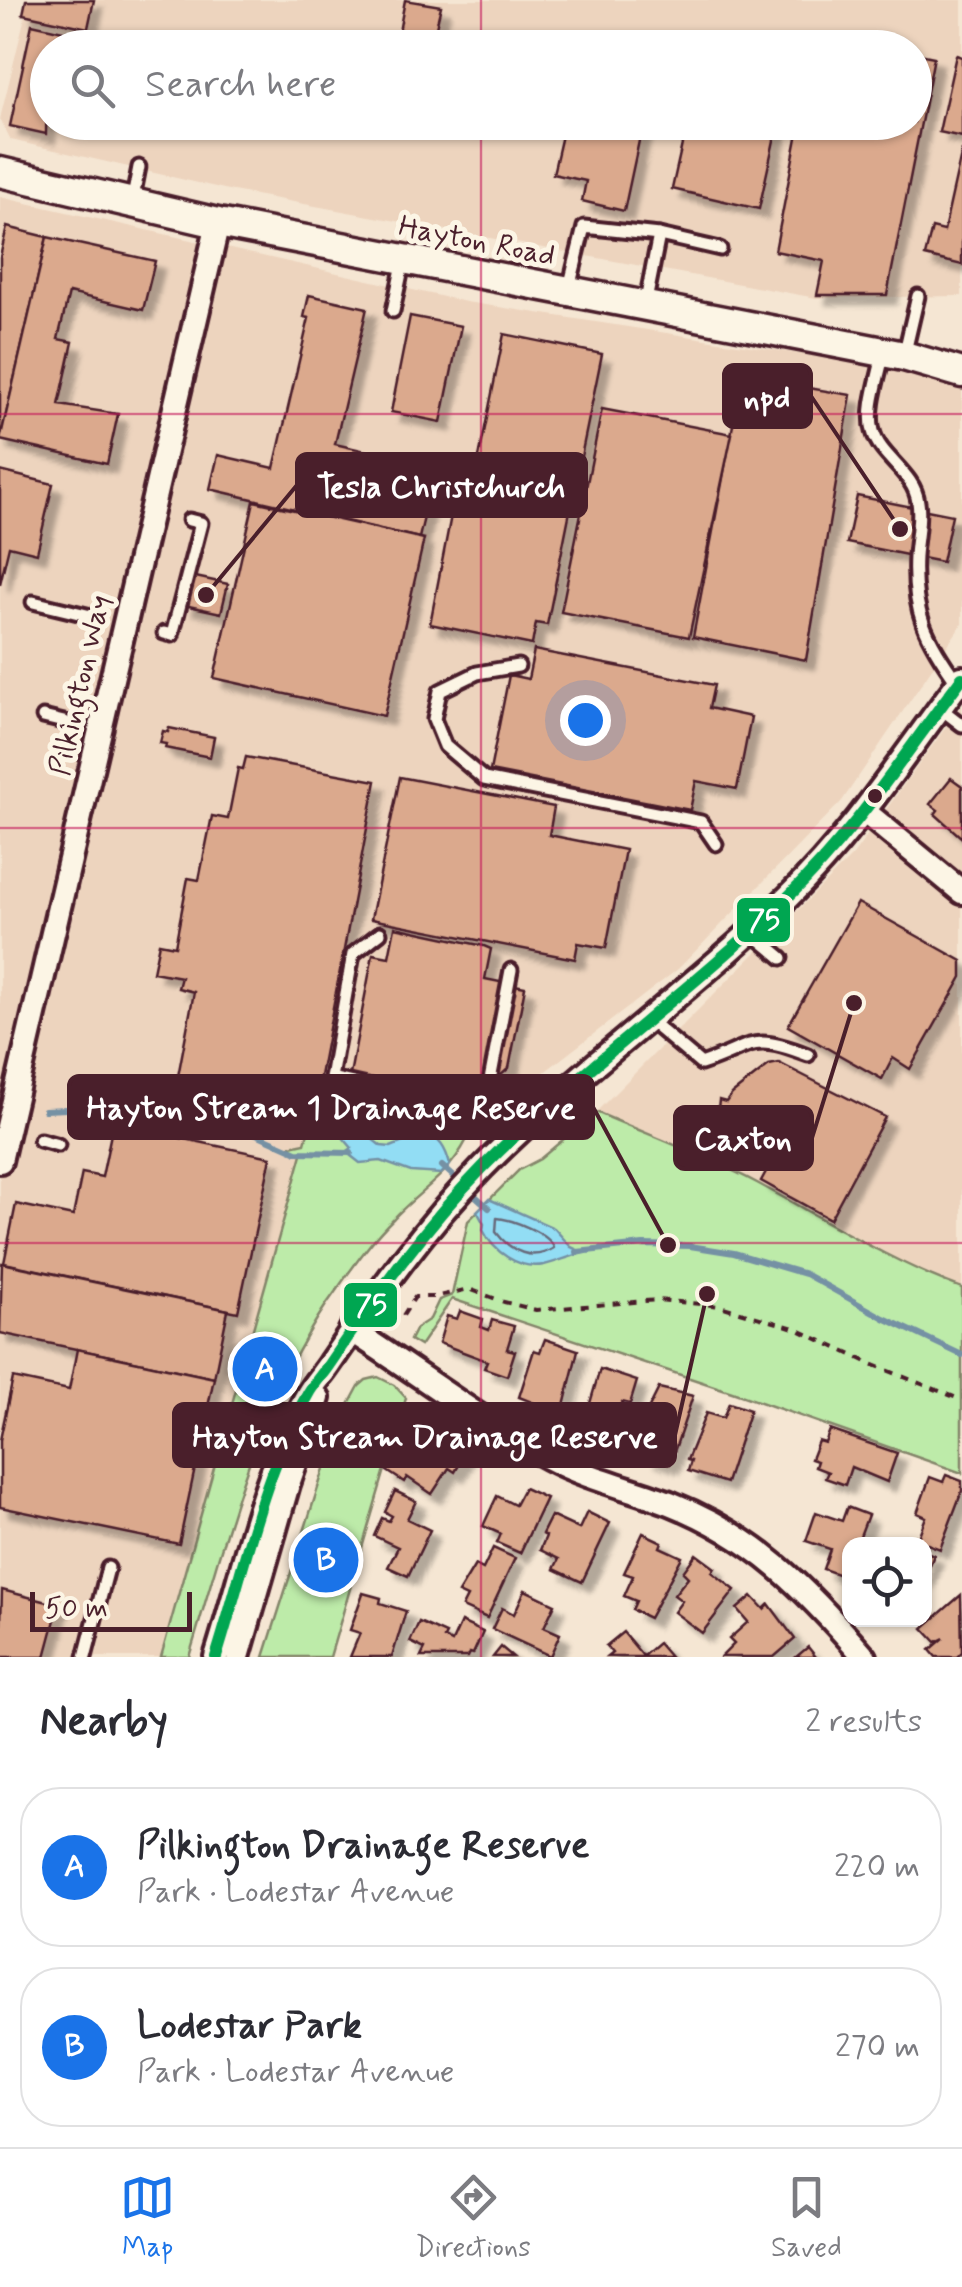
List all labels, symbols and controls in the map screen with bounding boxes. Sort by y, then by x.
search box [30,30,932,140]
icon: search [65,58,120,113]
text: Search here [145,61,336,110]
street label: Hayton Road [395,207,558,276]
callout: npd [724,365,811,427]
text: npd [744,378,790,420]
callout: Tesla Christchurch [297,454,586,516]
text: Tesla Christchurch [317,467,565,509]
street label: Pilkington Way [41,591,123,780]
your location [560,695,611,746]
unlabelled marker [865,786,885,806]
line badge: 75 [735,896,792,944]
text: 75 [748,903,780,940]
callout: Hayton Stream 1 Drainage Reserve [69,1076,593,1138]
text: Hayton Stream 1 Drainage Reserve [87,1088,576,1131]
callout: Caxton [675,1107,812,1169]
text: Caxton [694,1119,792,1161]
line badge: 75 [342,1281,399,1329]
text: 75 [355,1288,387,1325]
pin: A [232,1332,298,1406]
callout: Hayton Stream Drainage Reserve [174,1404,675,1466]
text: Hayton Stream Drainage Reserve [192,1417,658,1462]
pin: B [294,1522,358,1598]
map controls [842,1537,932,1627]
button: locate [842,1537,932,1627]
scale bar [30,1587,192,1632]
text: 50 m [45,1591,108,1628]
text: Nearby [40,1695,168,1750]
text: 2 results [805,1701,922,1743]
text: Pilkington Drainage Reserve [137,1822,590,1871]
text: A [64,1846,85,1888]
text: 220 m [834,1846,920,1888]
text: Park · Lodestar Avenue [137,1871,454,1913]
text: Lodestar Park [137,2002,362,2051]
text: B [64,2026,85,2068]
text: 270 m [835,2026,920,2068]
text: Park · Lodestar Avenue [137,2051,454,2093]
tab: Map [120,2170,175,2267]
tab: Directions [416,2170,531,2267]
tab: Saved [771,2170,842,2267]

